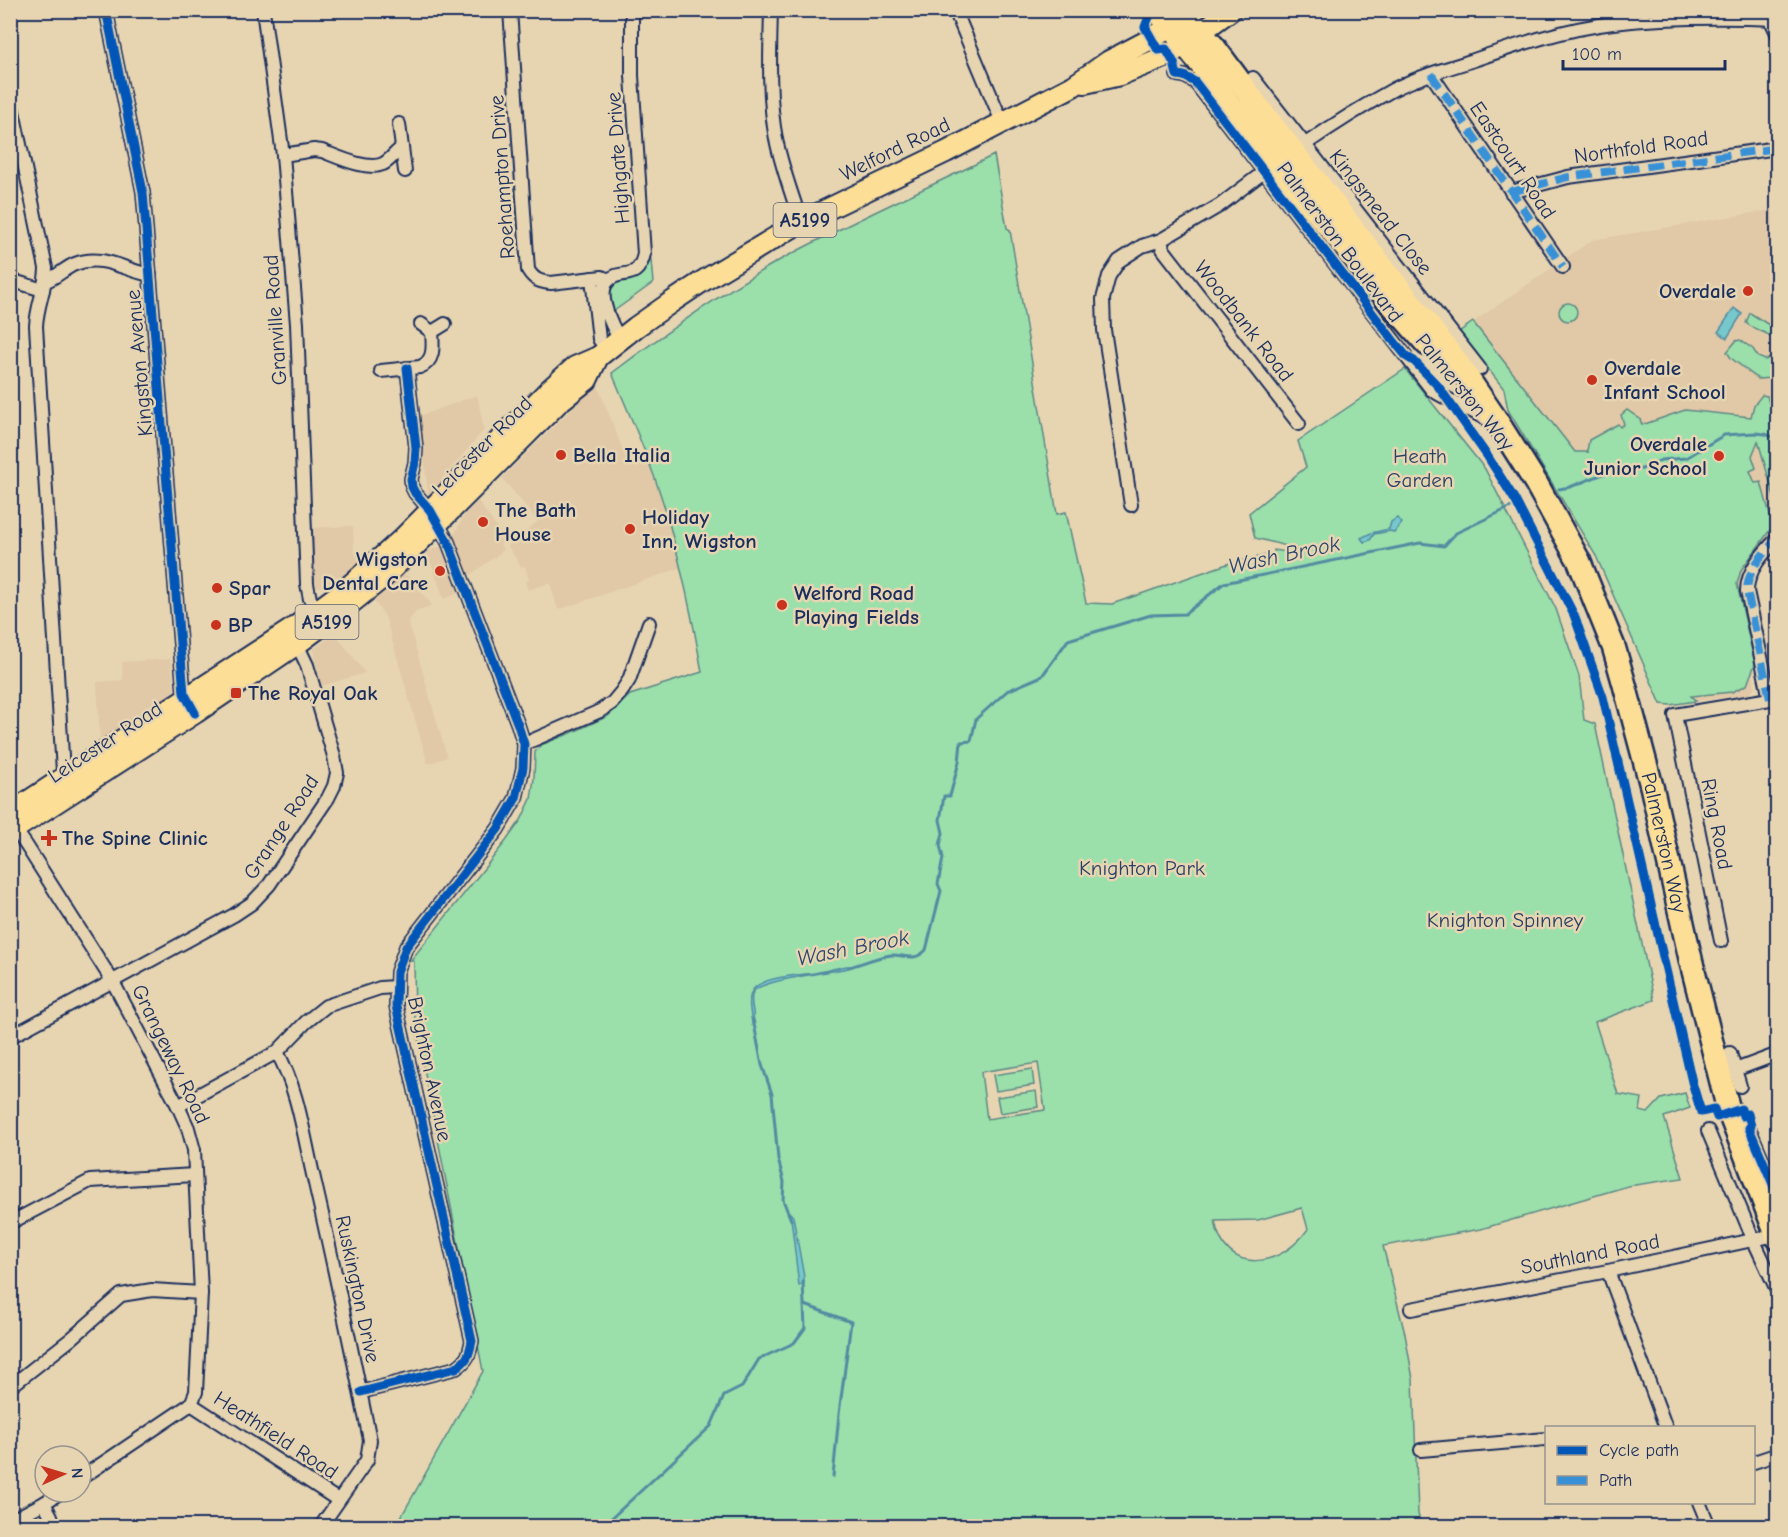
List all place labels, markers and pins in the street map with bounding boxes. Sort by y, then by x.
place label: Overdale [1659,279,1736,303]
marker: Overdale [1741,284,1755,298]
place label: Overdale Infant School [1604,356,1726,404]
marker: Overdale Infant School [1585,373,1599,387]
place label: Overdale Junior School [1584,432,1707,480]
place label: Bella Italia [573,443,670,467]
marker: Bella Italia [554,448,568,462]
marker: Overdale Junior School [1712,449,1726,463]
place label: The Bath House [495,498,576,546]
place label: Holiday Inn, Wigston [642,505,757,553]
marker: The Bath House [476,515,490,529]
marker: Holiday Inn, Wigston [623,522,637,536]
place label: Wigston Dental Care [322,547,428,595]
marker: Wigston Dental Care [433,564,447,578]
place label: Spar [229,576,271,600]
marker: Spar [210,581,224,595]
place label: Welford Road Playing Fields [794,581,919,629]
marker: Welford Road Playing Fields [775,598,789,612]
place label: BP [228,613,253,637]
marker: BP [209,618,223,632]
place label: The Royal Oak [248,681,378,705]
marker: The Royal Oak [229,686,243,700]
place label: The Spine Clinic [62,826,208,850]
marker: The Spine Clinic [40,829,58,847]

